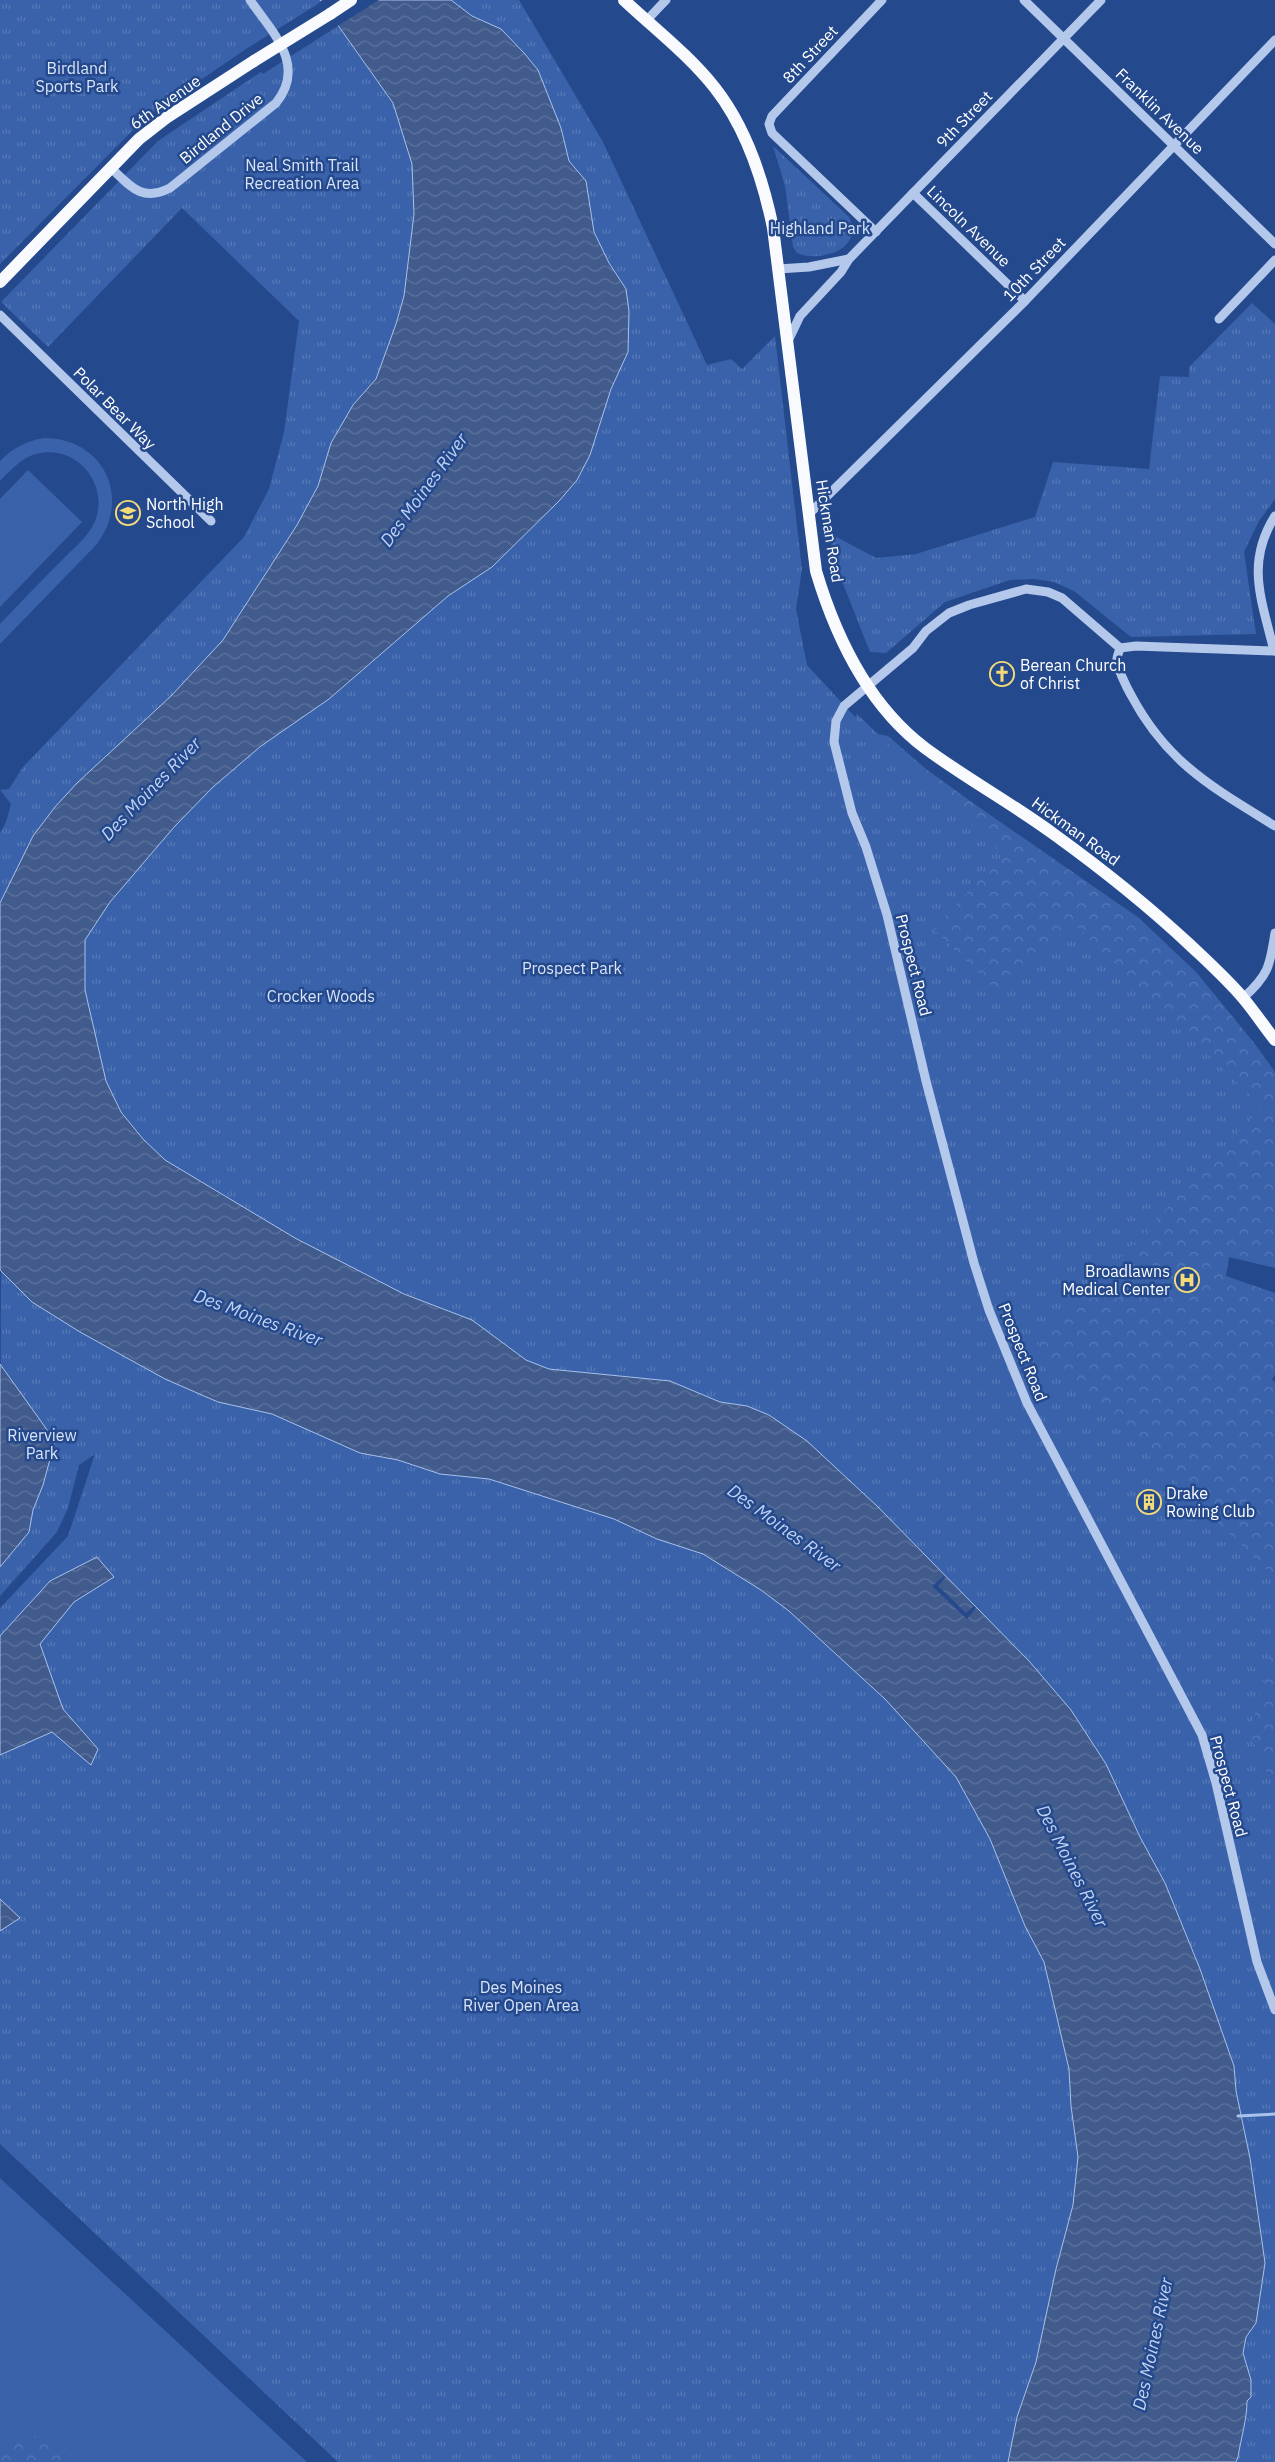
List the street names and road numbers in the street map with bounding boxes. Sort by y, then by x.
street label: 8th Street [778,21,842,87]
street label: Franklin Avenue [1112,64,1209,158]
street label: 6th Avenue [126,70,204,134]
street label: 9th Street [932,86,996,152]
street label: Birdland Drive [175,88,267,168]
street label: Lincoln Avenue [923,181,1015,271]
street label: 10th Street [998,233,1070,305]
street label: Polar Bear Way [69,362,161,454]
street label: Hickman Road [812,478,848,584]
street label: Hickman Road [1028,792,1124,870]
street label: Prospect Road [892,912,936,1018]
street label: Prospect Road [994,1300,1052,1404]
street label: Prospect Road [1206,1733,1252,1839]

